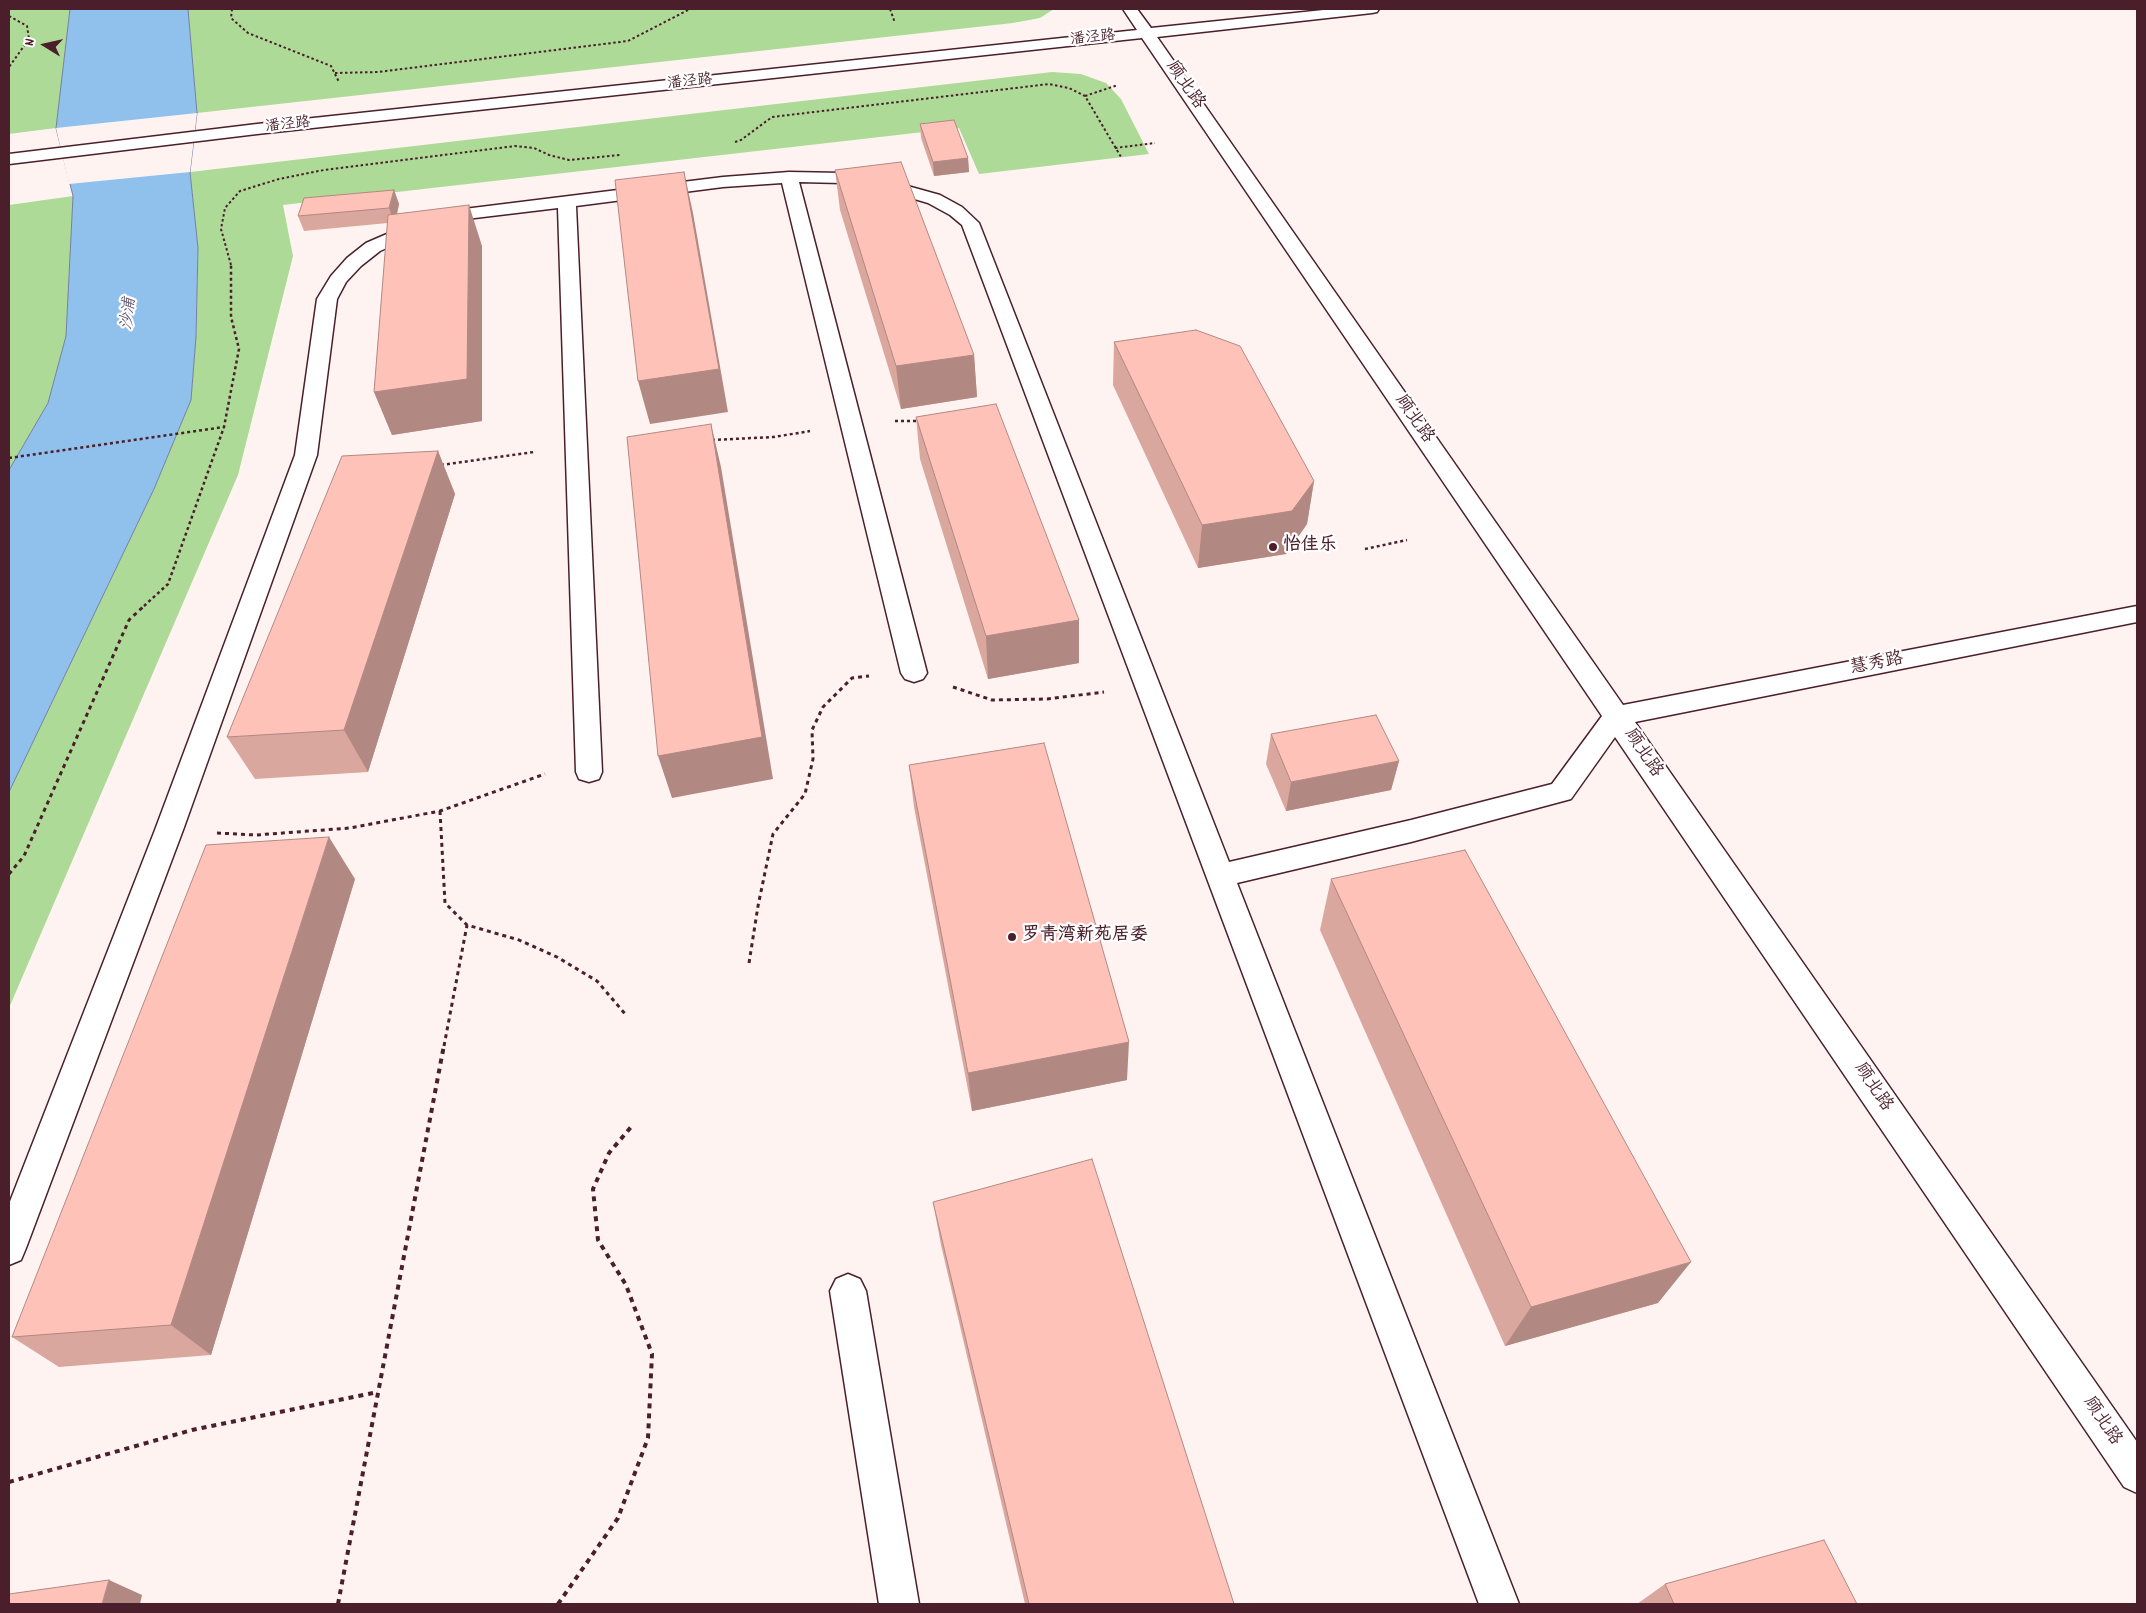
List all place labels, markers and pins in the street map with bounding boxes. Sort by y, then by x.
place label: 怡佳乐 [1283,536,1337,558]
marker: 怡佳乐 [1267,541,1279,553]
place label: 罗青湾新苑居委 [1022,926,1148,948]
marker: 罗青湾新苑居委 [1006,931,1018,943]

